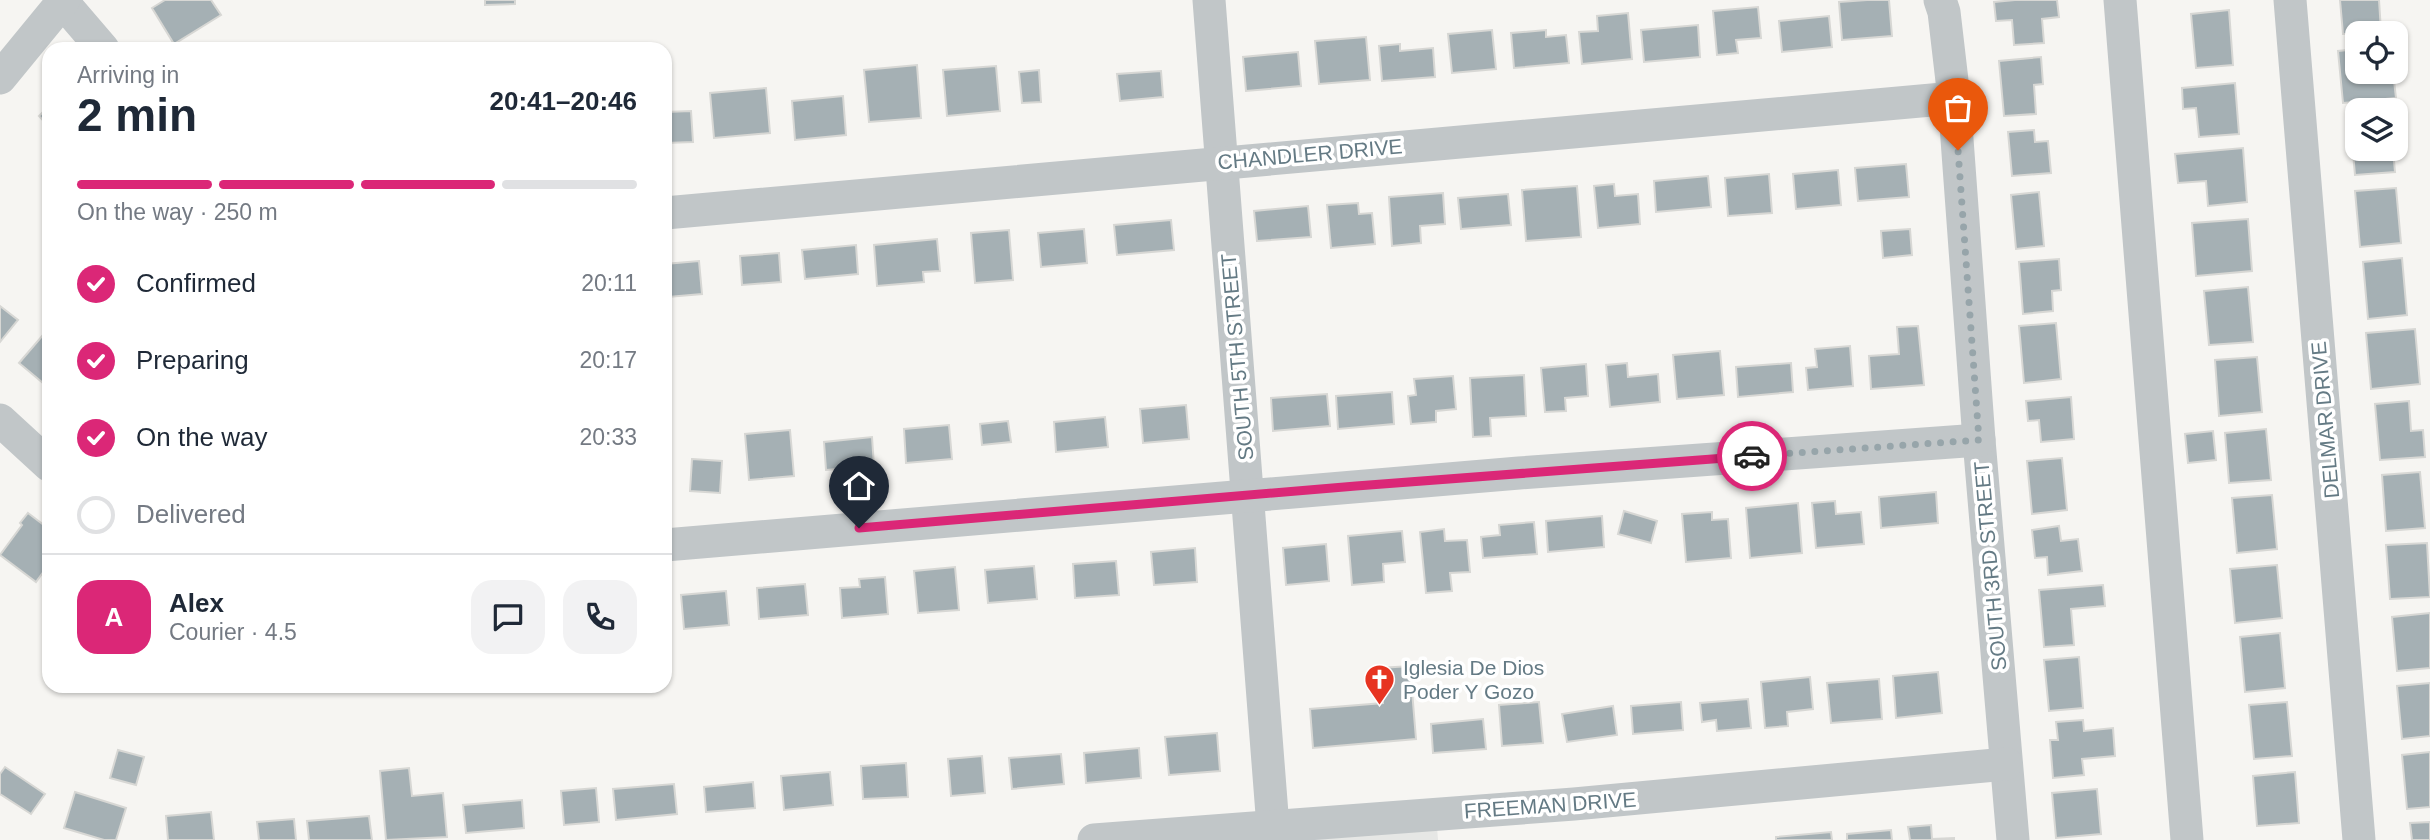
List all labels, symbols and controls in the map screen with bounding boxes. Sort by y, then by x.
map controls [2345,21,2408,161]
button: locate [2345,21,2408,84]
text: Arriving in [77,62,179,88]
pin [1928,78,1988,150]
text: 20:41–20:46 [490,86,637,116]
text: 2 min [77,89,197,141]
icon: bag [1939,89,1977,127]
button: layers [2345,98,2408,161]
street label: CHANDLER DRIVE [1217,134,1403,174]
text: On the way · 250 m [77,199,278,225]
street label: SOUTH 5TH STREET [1216,252,1258,461]
icon: check [77,265,115,303]
text: Confirmed [136,268,256,298]
text: 20:11 [581,270,637,296]
street label: DELMAR DRIVE [2307,341,2343,499]
icon: check [77,342,115,380]
text: Preparing [136,345,249,375]
text: 20:17 [579,347,637,373]
icon: check [77,419,115,457]
courier [1717,421,1787,491]
text: On the way [136,422,268,452]
text: 20:33 [579,424,637,450]
icon: car [1733,437,1771,475]
pin [829,456,889,528]
street label: SOUTH 3RD STREET [1969,460,2011,672]
icon: home [840,467,878,505]
text: Delivered [136,499,246,529]
button: chat [471,580,545,654]
button: phone [563,580,637,654]
text: Alex [169,588,224,618]
text: A [105,602,123,632]
text: Courier · 4.5 [169,619,297,645]
place label: Iglesia De Dios Poder Y Gozo [1403,656,1544,703]
church icon: Iglesia De Dios Poder Y Gozo [1363,662,1397,706]
street label: FREEMAN DRIVE [1463,788,1637,822]

